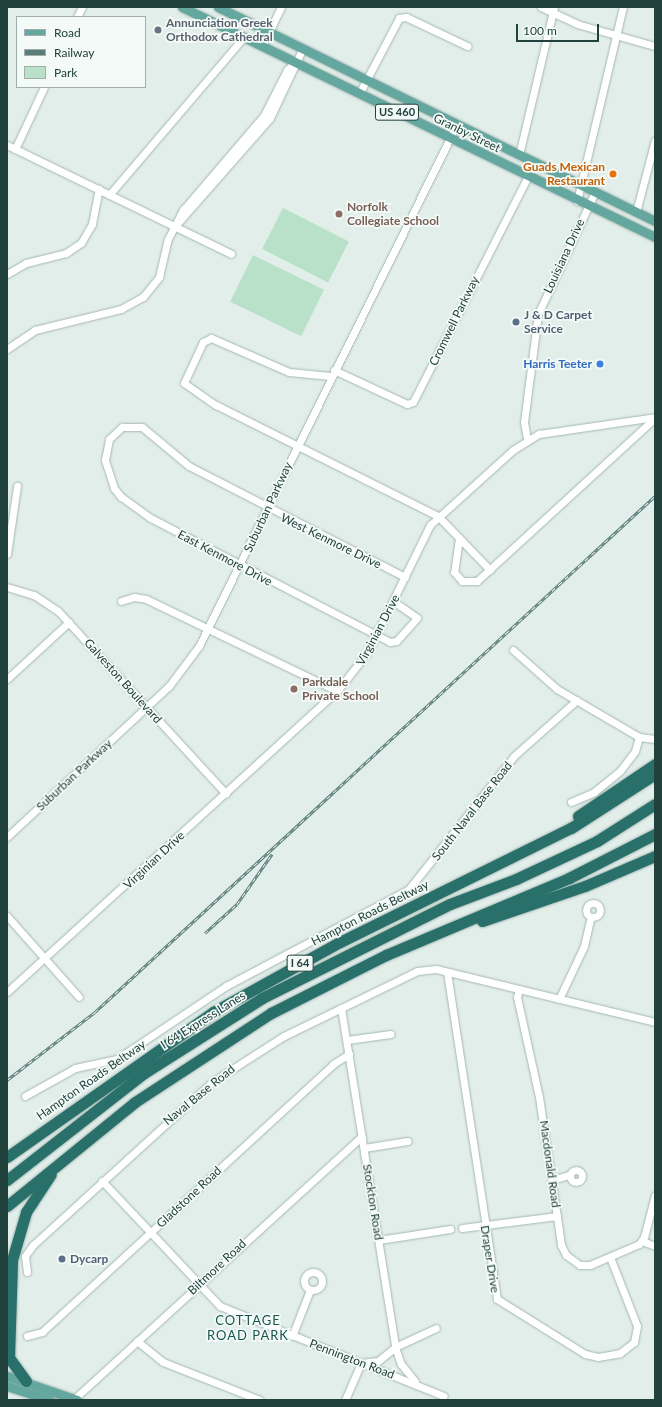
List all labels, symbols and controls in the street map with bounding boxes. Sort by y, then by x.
legend [16,16,146,88]
place label: Annunciation Greek Orthodox Cathedral [166,16,273,44]
scale bar [518,16,601,42]
text: 100 m [523,23,557,38]
text: Road [54,25,81,40]
marker: Annunciation Greek Orthodox Cathedral [153,25,163,35]
text: Railway [54,45,94,60]
text: Park [54,65,77,80]
road number: US 460 [374,103,420,121]
street label: Granby Street [431,111,503,155]
place label: Guads Mexican Restaurant [523,160,605,188]
marker: Guads Mexican Restaurant [608,169,618,179]
place label: Norfolk Collegiate School [347,200,439,228]
marker: Norfolk Collegiate School [334,209,344,219]
street label: Louisiana Drive [540,216,588,296]
street label: Cromwell Parkway [426,274,482,368]
place label: J & D Carpet Service [524,308,592,336]
marker: J & D Carpet Service [511,317,521,327]
place label: Harris Teeter [523,357,592,371]
marker: Harris Teeter [595,359,605,369]
street label: Suburban Parkway [241,459,295,555]
street label: West Kenmore Drive [278,510,384,572]
street label: East Kenmore Drive [175,527,275,589]
street label: Virginian Drive [353,592,403,668]
street label: Galveston Boulevard [81,636,165,726]
place label: Parkdale Private School [302,675,379,703]
marker: Parkdale Private School [289,684,299,694]
street label: Suburban Parkway [33,736,115,814]
street label: South Naval Base Road [429,759,515,863]
street label: Virginian Drive [120,828,188,892]
street label: Hampton Roads Beltway [309,877,431,949]
road number: I 64 [286,954,314,972]
street label: I 64 Express Lanes [158,988,248,1052]
street label: Hampton Roads Beltway [34,1037,148,1123]
street label: Naval Base Road [160,1062,238,1128]
street label: Macdonald Road [537,1119,563,1209]
street label: Gladstone Road [154,1163,224,1231]
street label: Stockton Road [360,1163,386,1241]
street label: Draper Drive [478,1224,502,1294]
street label: Biltmore Road [185,1236,249,1298]
place label: Dycarp [70,1252,108,1266]
marker: Dycarp [57,1254,67,1264]
district label: COTTAGE ROAD PARK [207,1313,289,1344]
street label: Pennington Road [307,1336,397,1382]

